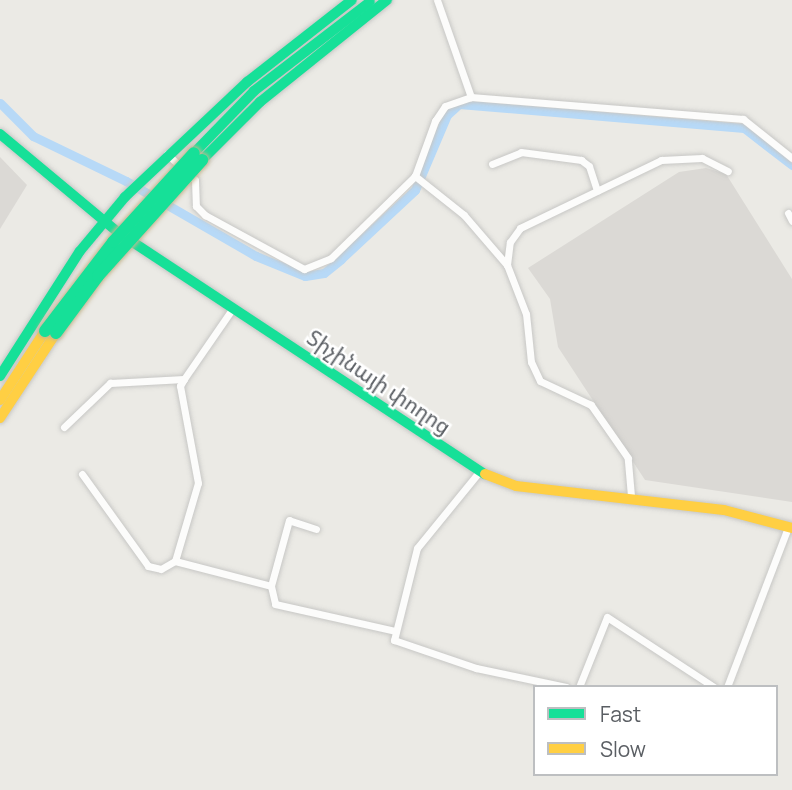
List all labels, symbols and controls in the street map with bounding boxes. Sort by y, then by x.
street label: Տիչինայի փողոց [302,325,456,439]
legend [533,685,778,776]
text: Fast [600,700,641,728]
text: Slow [600,735,646,763]

